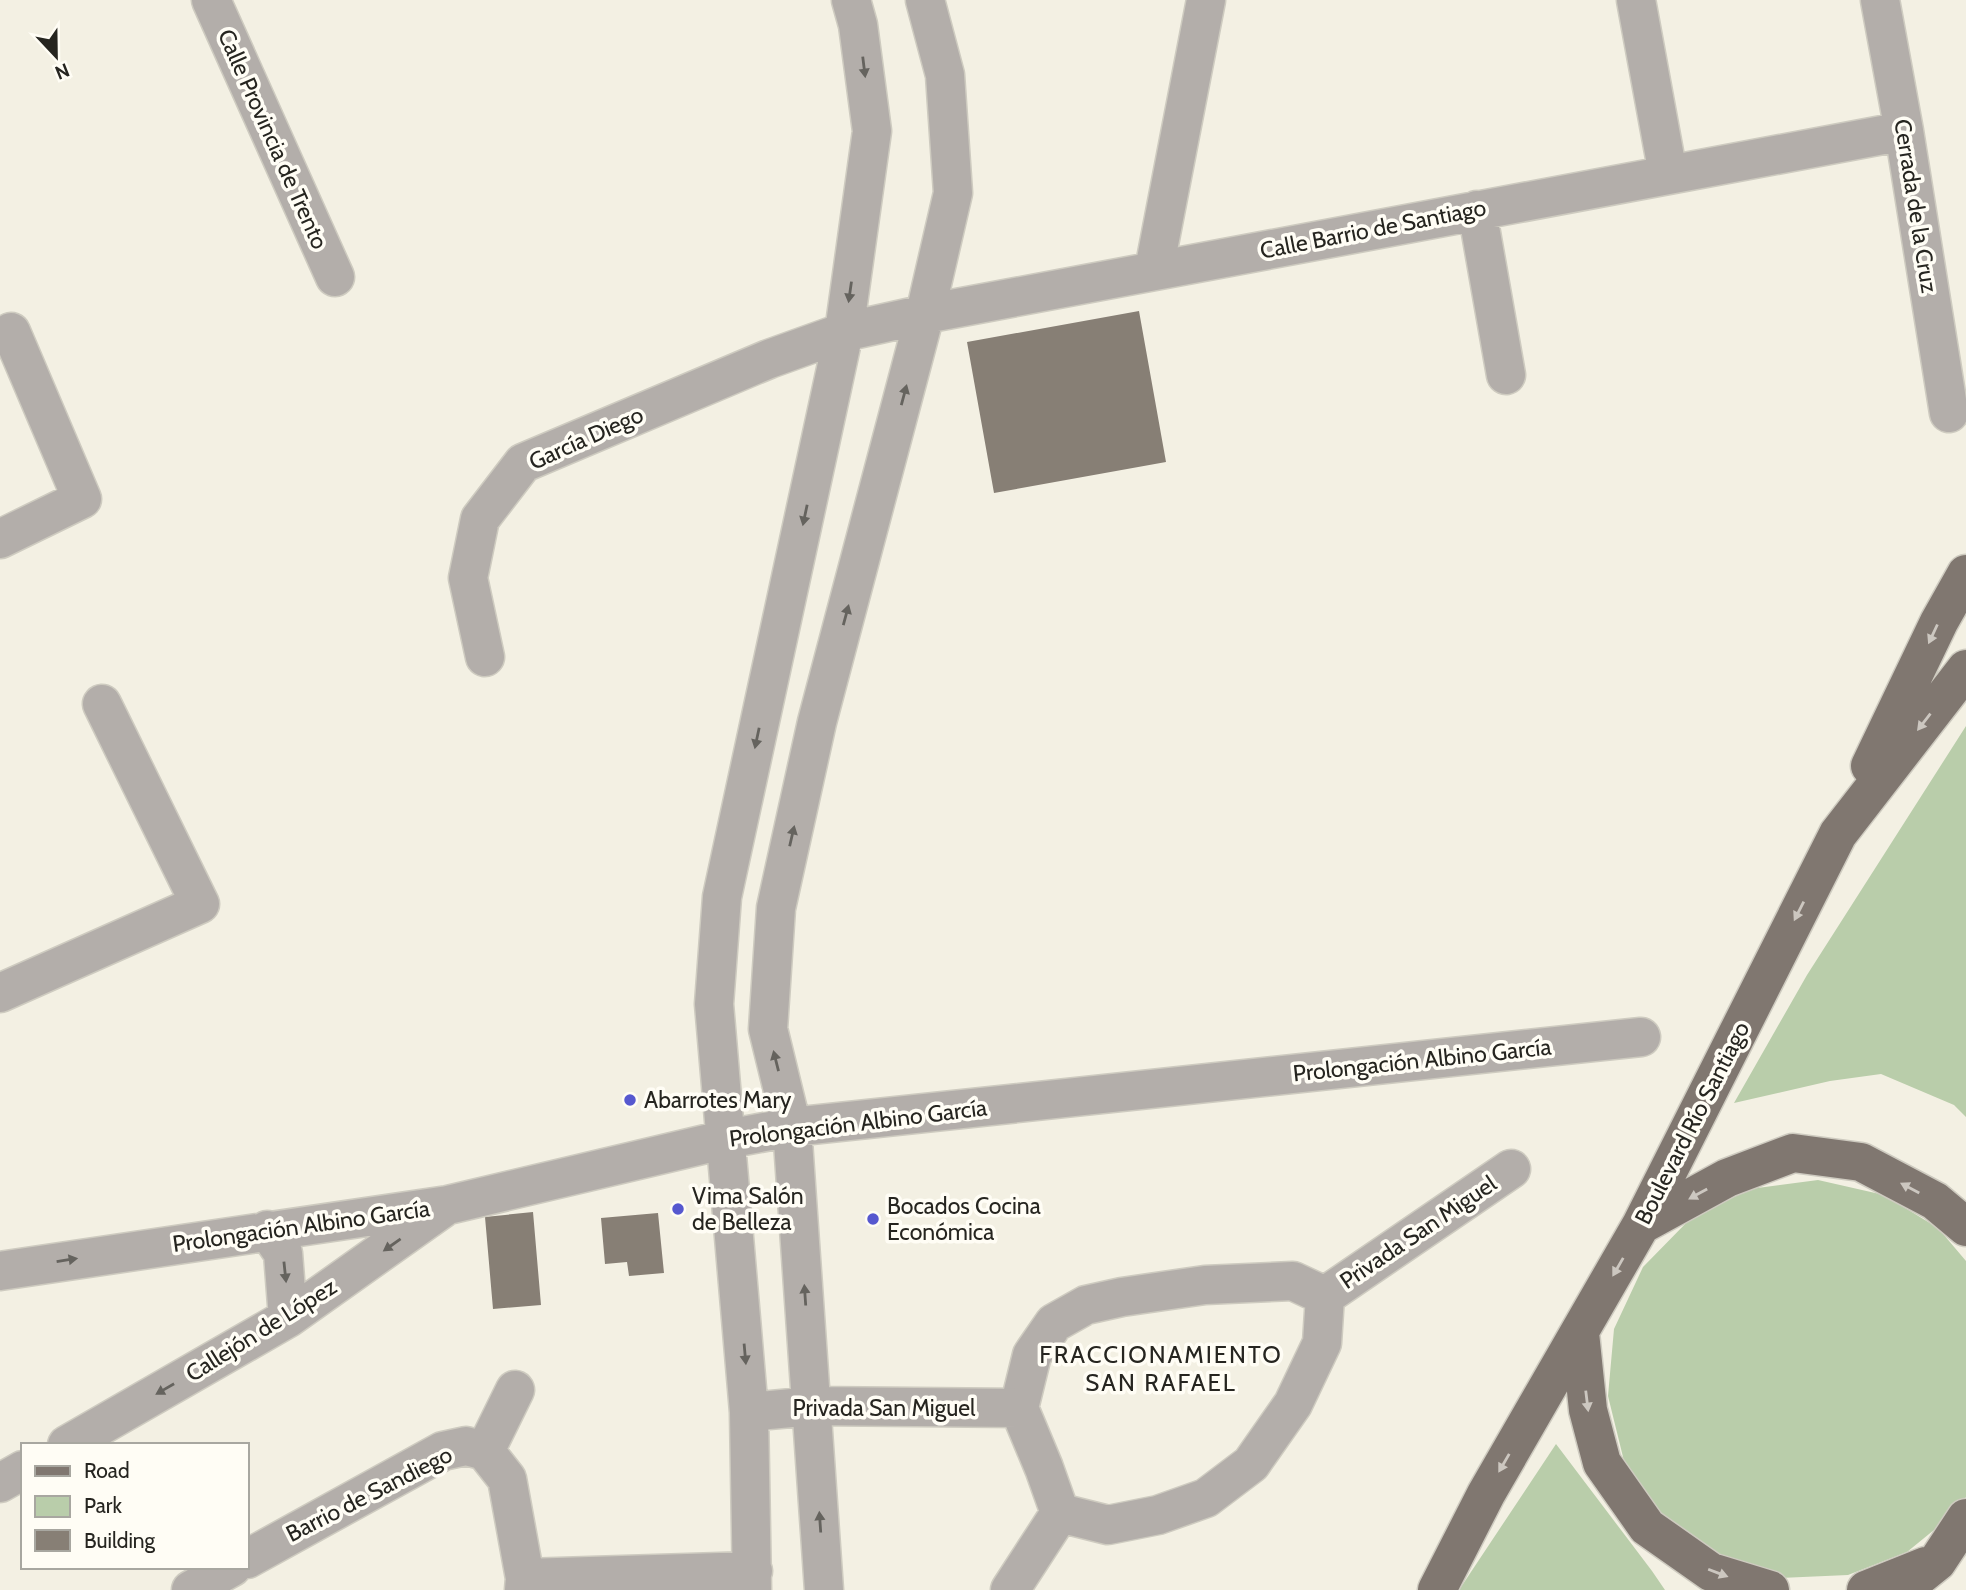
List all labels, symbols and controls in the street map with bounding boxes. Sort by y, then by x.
north arrow [21,21,91,91]
street label: Calle Provincia de Trento [212,25,334,253]
one-way arrow [858,56,869,78]
text: N [52,58,73,84]
street label: Cerrada de la Cruz [1888,117,1944,295]
street label: Calle Barrio de Santiago [1258,193,1488,265]
one-way arrow [844,281,855,303]
one-way arrow [899,384,910,406]
street label: García Diego [524,400,648,476]
one-way arrow [799,504,810,526]
one-way arrow [841,604,852,626]
one-way arrow [1927,624,1939,644]
one-way arrow [1917,713,1932,731]
one-way arrow [751,727,762,749]
one-way arrow [787,825,798,847]
one-way arrow [1793,901,1804,921]
street label: Boulevard Río Santiago [1629,1017,1755,1229]
street label: Prolongación Albino García [1292,1033,1552,1087]
one-way arrow [770,1050,781,1072]
place label: Abarrotes Mary [644,1086,792,1114]
marker: Abarrotes Mary [622,1092,638,1108]
street label: Prolongación Albino García [728,1093,988,1153]
street label: Privada San Miguel [1334,1169,1502,1295]
place label: Vima Salón de Belleza [692,1182,804,1236]
one-way arrow [1900,1182,1920,1194]
one-way arrow [1689,1188,1708,1200]
place label: Bocados Cocina Económica [887,1192,1041,1246]
street label: Prolongación Albino García [171,1194,431,1258]
marker: Vima Salón de Belleza [670,1201,686,1217]
marker: Bocados Cocina Económica [865,1211,881,1227]
one-way arrow [383,1238,401,1252]
one-way arrow [57,1255,79,1266]
one-way arrow [1612,1257,1624,1276]
one-way arrow [280,1261,291,1283]
street label: Callejón de López [180,1272,342,1388]
one-way arrow [799,1284,810,1306]
district label: FRACCIONAMIENTO SAN RAFAEL [1039,1340,1283,1397]
one-way arrow [740,1343,751,1365]
one-way arrow [155,1383,175,1395]
one-way arrow [1582,1390,1593,1412]
street label: Privada San Miguel [793,1394,976,1422]
street label: Barrio de Sandiego [281,1440,457,1548]
legend [21,1443,248,1569]
one-way arrow [1498,1454,1510,1473]
text: Road [84,1458,130,1483]
text: Park [84,1493,122,1518]
one-way arrow [814,1511,825,1533]
text: Building [84,1528,156,1553]
one-way arrow [1707,1568,1728,1579]

